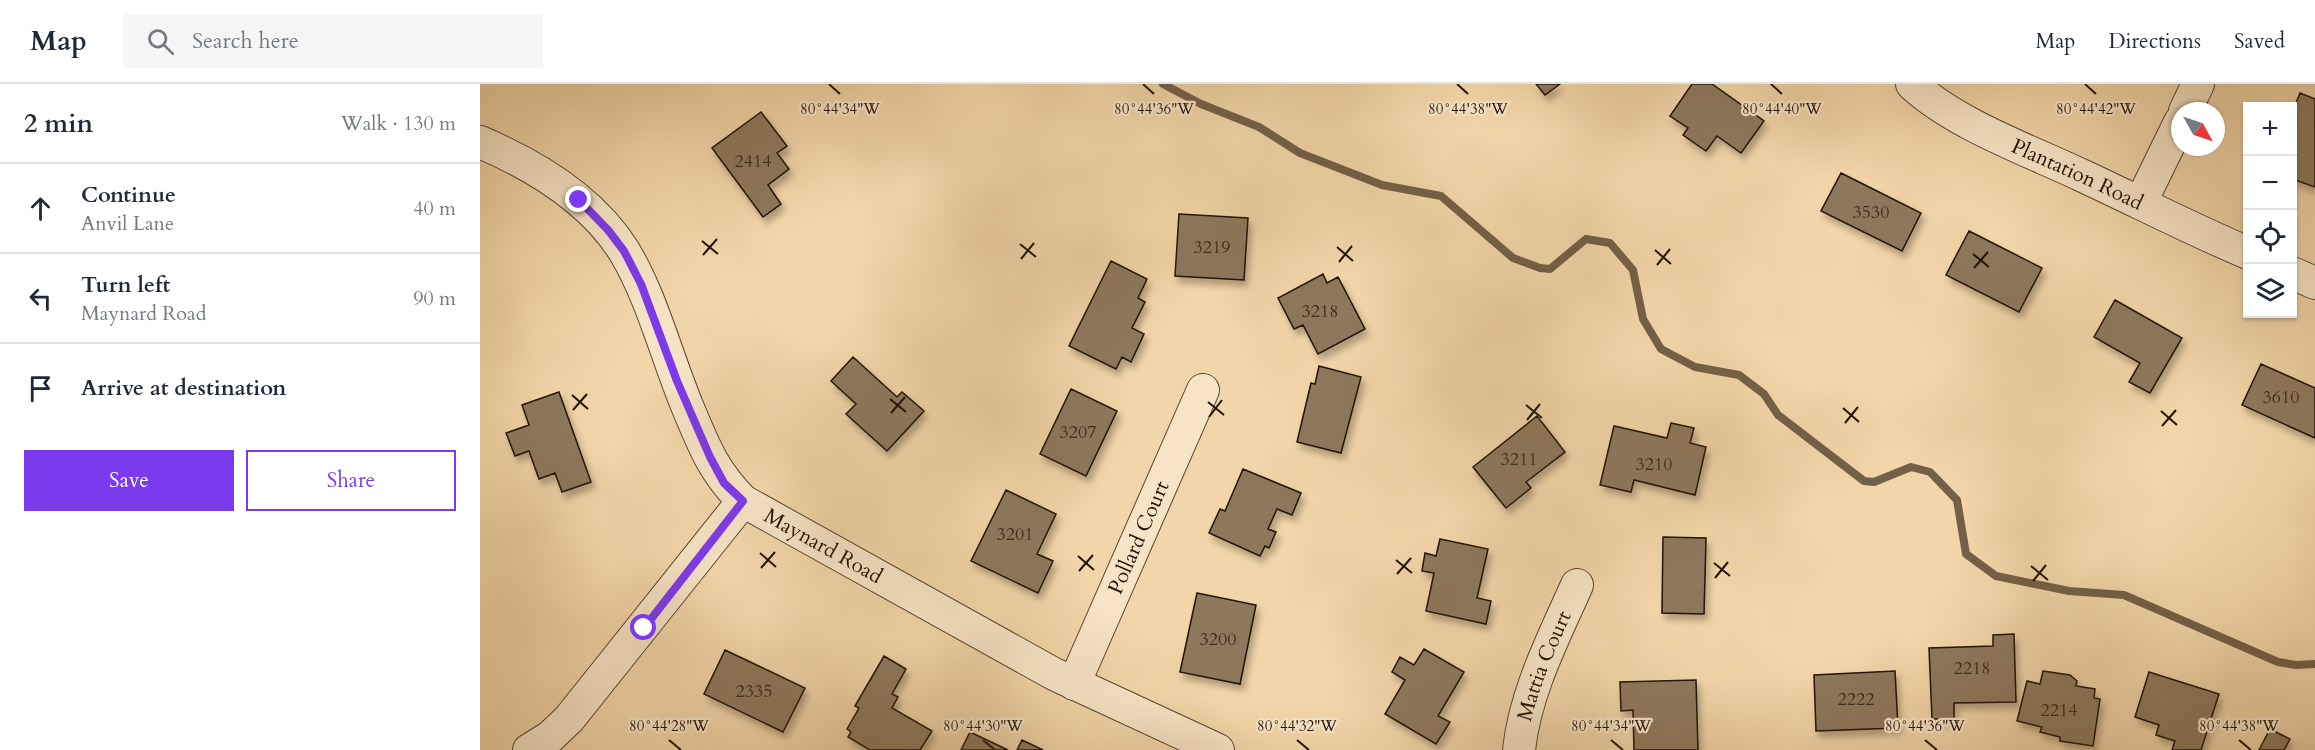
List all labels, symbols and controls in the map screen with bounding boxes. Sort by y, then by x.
search box [123,14,543,68]
text: Map [30,22,87,60]
icon: search [144,25,177,58]
text: Search here [192,26,299,56]
text: Map [2035,27,2075,56]
text: Directions [2108,27,2201,56]
text: Saved [2234,27,2285,56]
text: 80°44'34"W [800,99,880,119]
text: 80°44'36"W [1114,99,1194,119]
text: 80°44'38"W [1428,99,1508,119]
text: 80°44'40"W [1742,99,1822,119]
text: 80°44'42"W [2056,99,2136,119]
north arrow [2171,102,2225,156]
map controls [2243,102,2297,318]
button: + [2243,102,2297,156]
text: 2 min [24,106,93,141]
text: Walk · 130 m [341,110,456,137]
street label: Plantation Road [2007,132,2148,218]
house number: 2414 [735,149,771,174]
button: − [2243,156,2297,210]
text: Continue [81,180,176,210]
route end [565,186,591,212]
icon: ahead [24,192,57,225]
text: 40 m [413,195,456,222]
house number: 3530 [1853,200,1889,225]
text: Anvil Lane [81,210,174,237]
button: locate [2243,210,2297,264]
house number: 3219 [1194,235,1230,260]
button: layers [2243,264,2297,318]
text: Turn left [81,270,170,300]
icon: left [24,282,57,315]
text: 90 m [413,285,456,312]
house number: 3218 [1302,299,1338,324]
text: Maynard Road [81,300,206,327]
icon: arrive [24,372,57,405]
text: Arrive at destination [81,373,286,403]
house number: 3610 [2263,385,2299,410]
house number: 3207 [1060,420,1096,445]
house number: 3211 [1501,447,1537,472]
button: Save [24,450,234,511]
button: Share [246,450,456,511]
house number: 3210 [1636,452,1672,477]
street label: Pollard Court [1101,476,1177,599]
street label: Maynard Road [759,501,888,591]
house number: 3201 [997,522,1033,547]
street label: Mattia Court [1510,606,1579,724]
route start [630,614,656,640]
house number: 3200 [1200,627,1236,652]
house number: 2218 [1954,656,1990,681]
house number: 2335 [736,679,772,704]
house number: 2222 [1838,687,1874,712]
house number: 2214 [2041,698,2077,723]
text: 80°44'28"W [629,716,709,736]
text: 80°44'30"W [943,716,1023,736]
text: 80°44'32"W [1257,716,1337,736]
text: 80°44'34"W [1571,716,1651,736]
text: 80°44'36"W [1885,716,1965,736]
text: 80°44'38"W [2199,716,2279,736]

